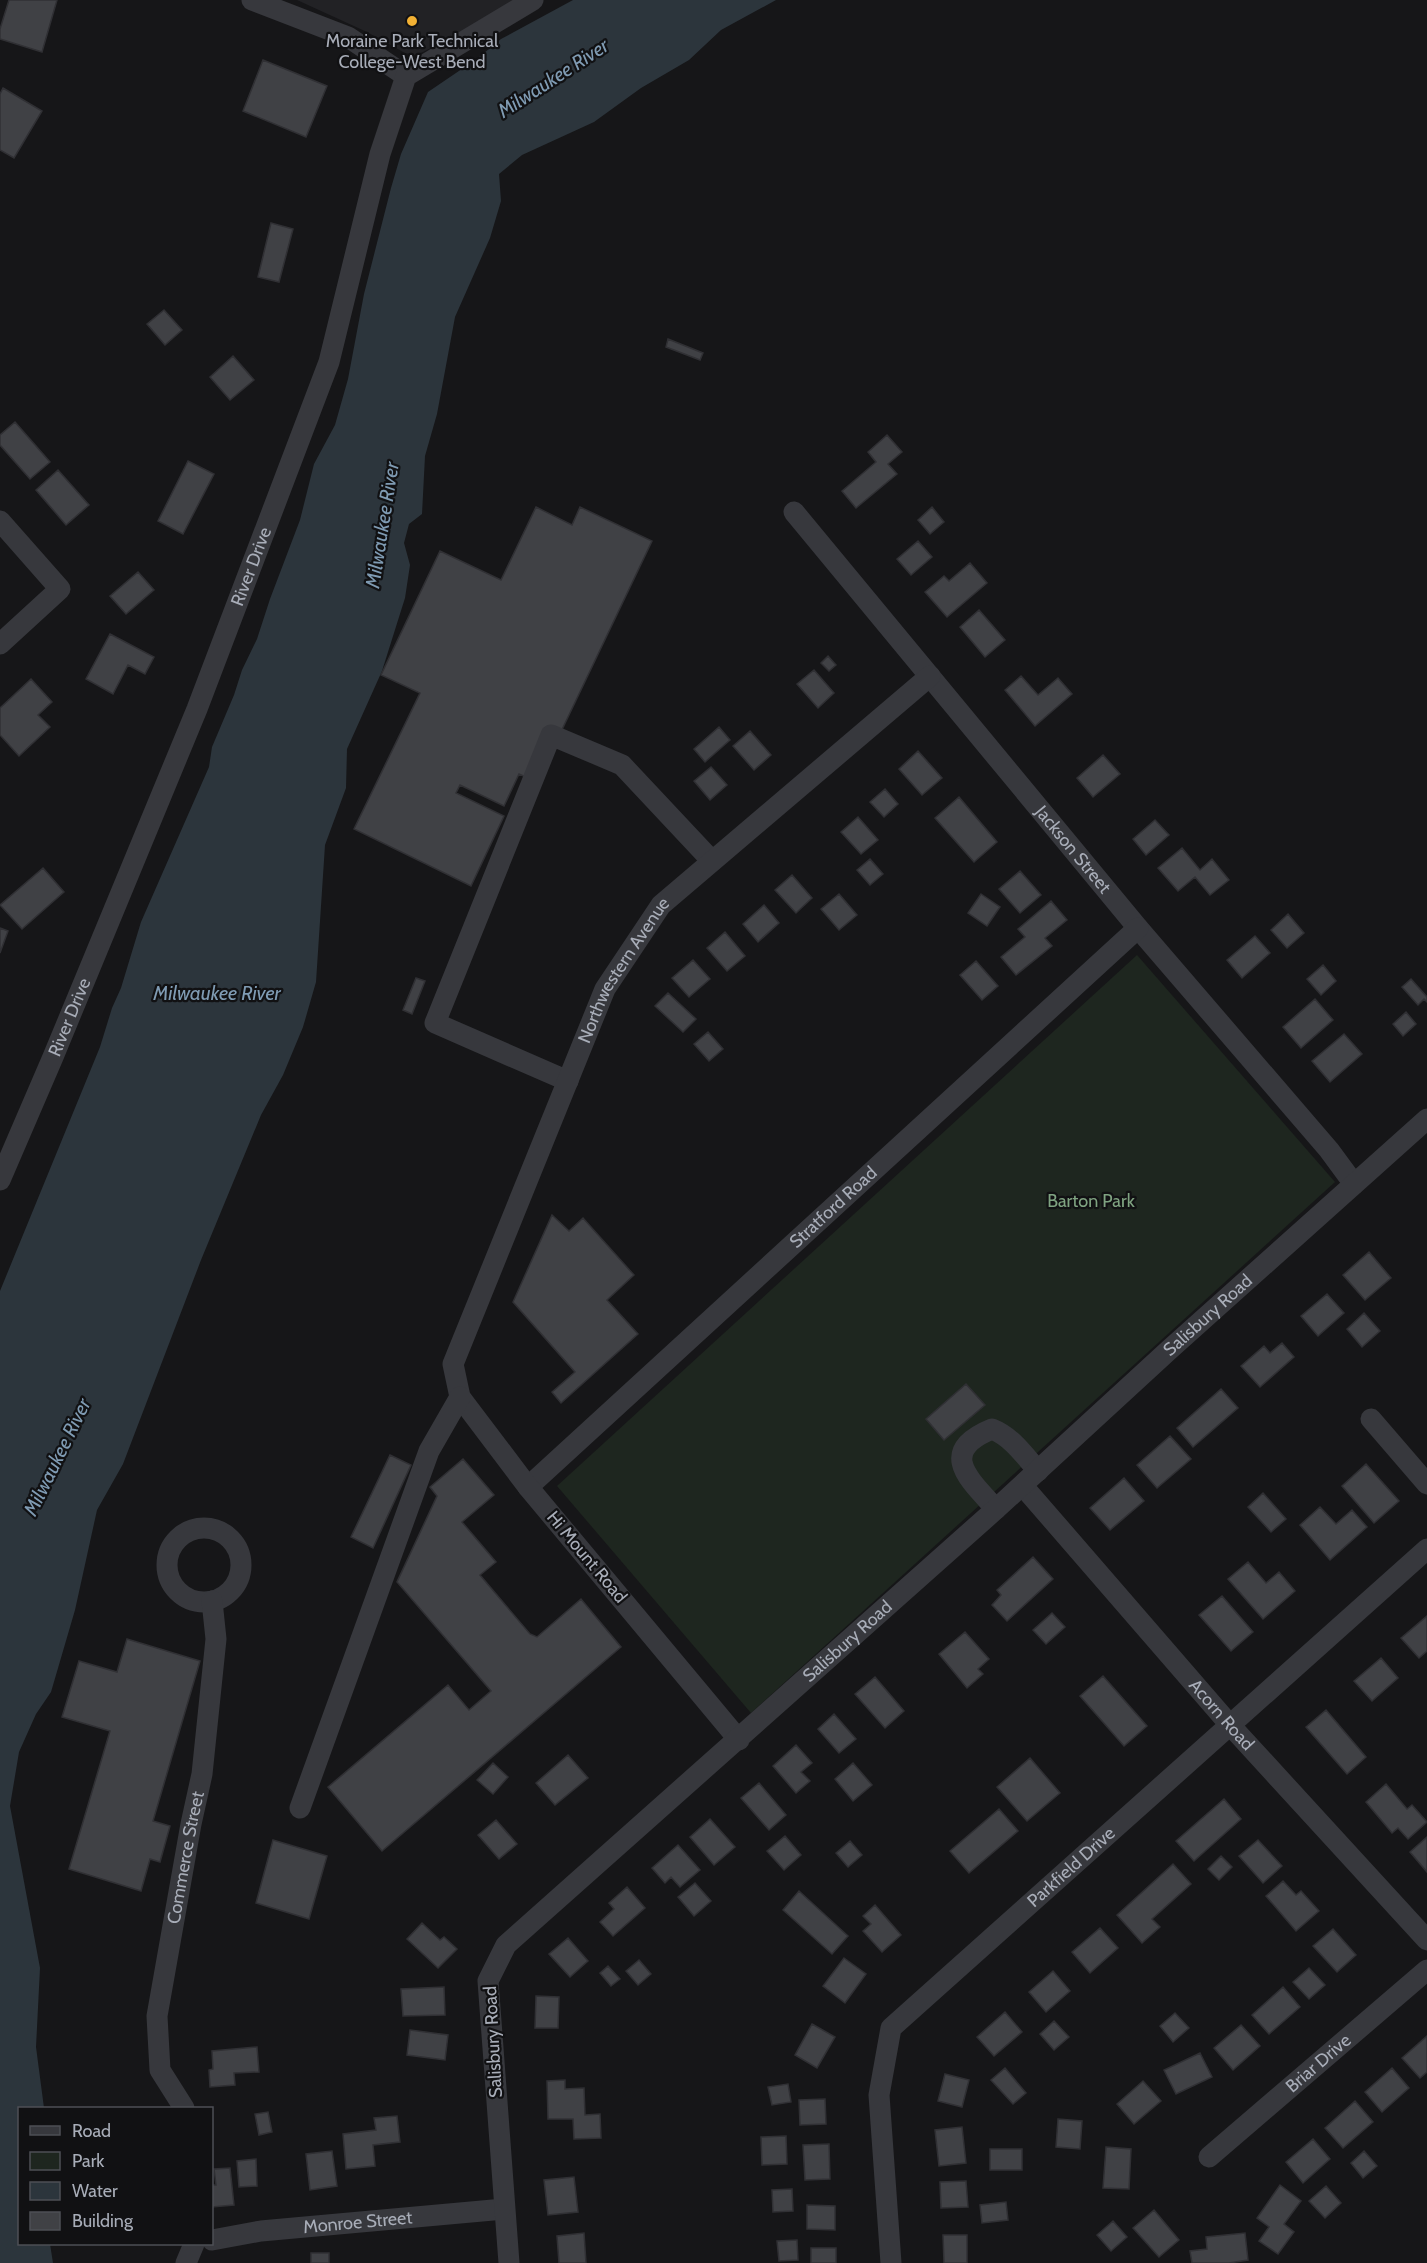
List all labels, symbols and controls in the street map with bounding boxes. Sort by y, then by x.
marker: Moraine Park Technical College-West Bend [405,14,419,28]
place label: Moraine Park Technical College-West Bend [326,30,499,73]
water label: Milwaukee River [492,33,614,123]
water label: Milwaukee River [360,459,404,591]
street label: River Drive [226,524,276,609]
street label: Jackson Street [1030,800,1116,898]
street label: Northwestern Avenue [573,892,674,1046]
street label: River Drive [43,975,95,1060]
water label: Milwaukee River [152,981,282,1005]
street label: Stratford Road [785,1162,881,1253]
park label: Barton Park [1047,1190,1136,1212]
street label: Salisbury Road [1159,1270,1257,1361]
water label: Milwaukee River [18,1394,96,1520]
street label: Hi Mount Road [542,1507,632,1607]
street label: Salisbury Road [798,1596,897,1687]
street label: Acorn Road [1184,1675,1259,1755]
street label: Commerce Street [162,1789,209,1926]
street label: Parkfield Drive [1023,1822,1119,1912]
street label: Salisbury Road [479,1986,507,2098]
street label: Briar Drive [1281,2029,1355,2097]
legend [18,2107,213,2245]
text: Road [72,2120,111,2142]
text: Park [72,2150,105,2172]
text: Water [72,2180,118,2202]
street label: Monroe Street [302,2206,413,2238]
text: Building [72,2210,134,2232]

